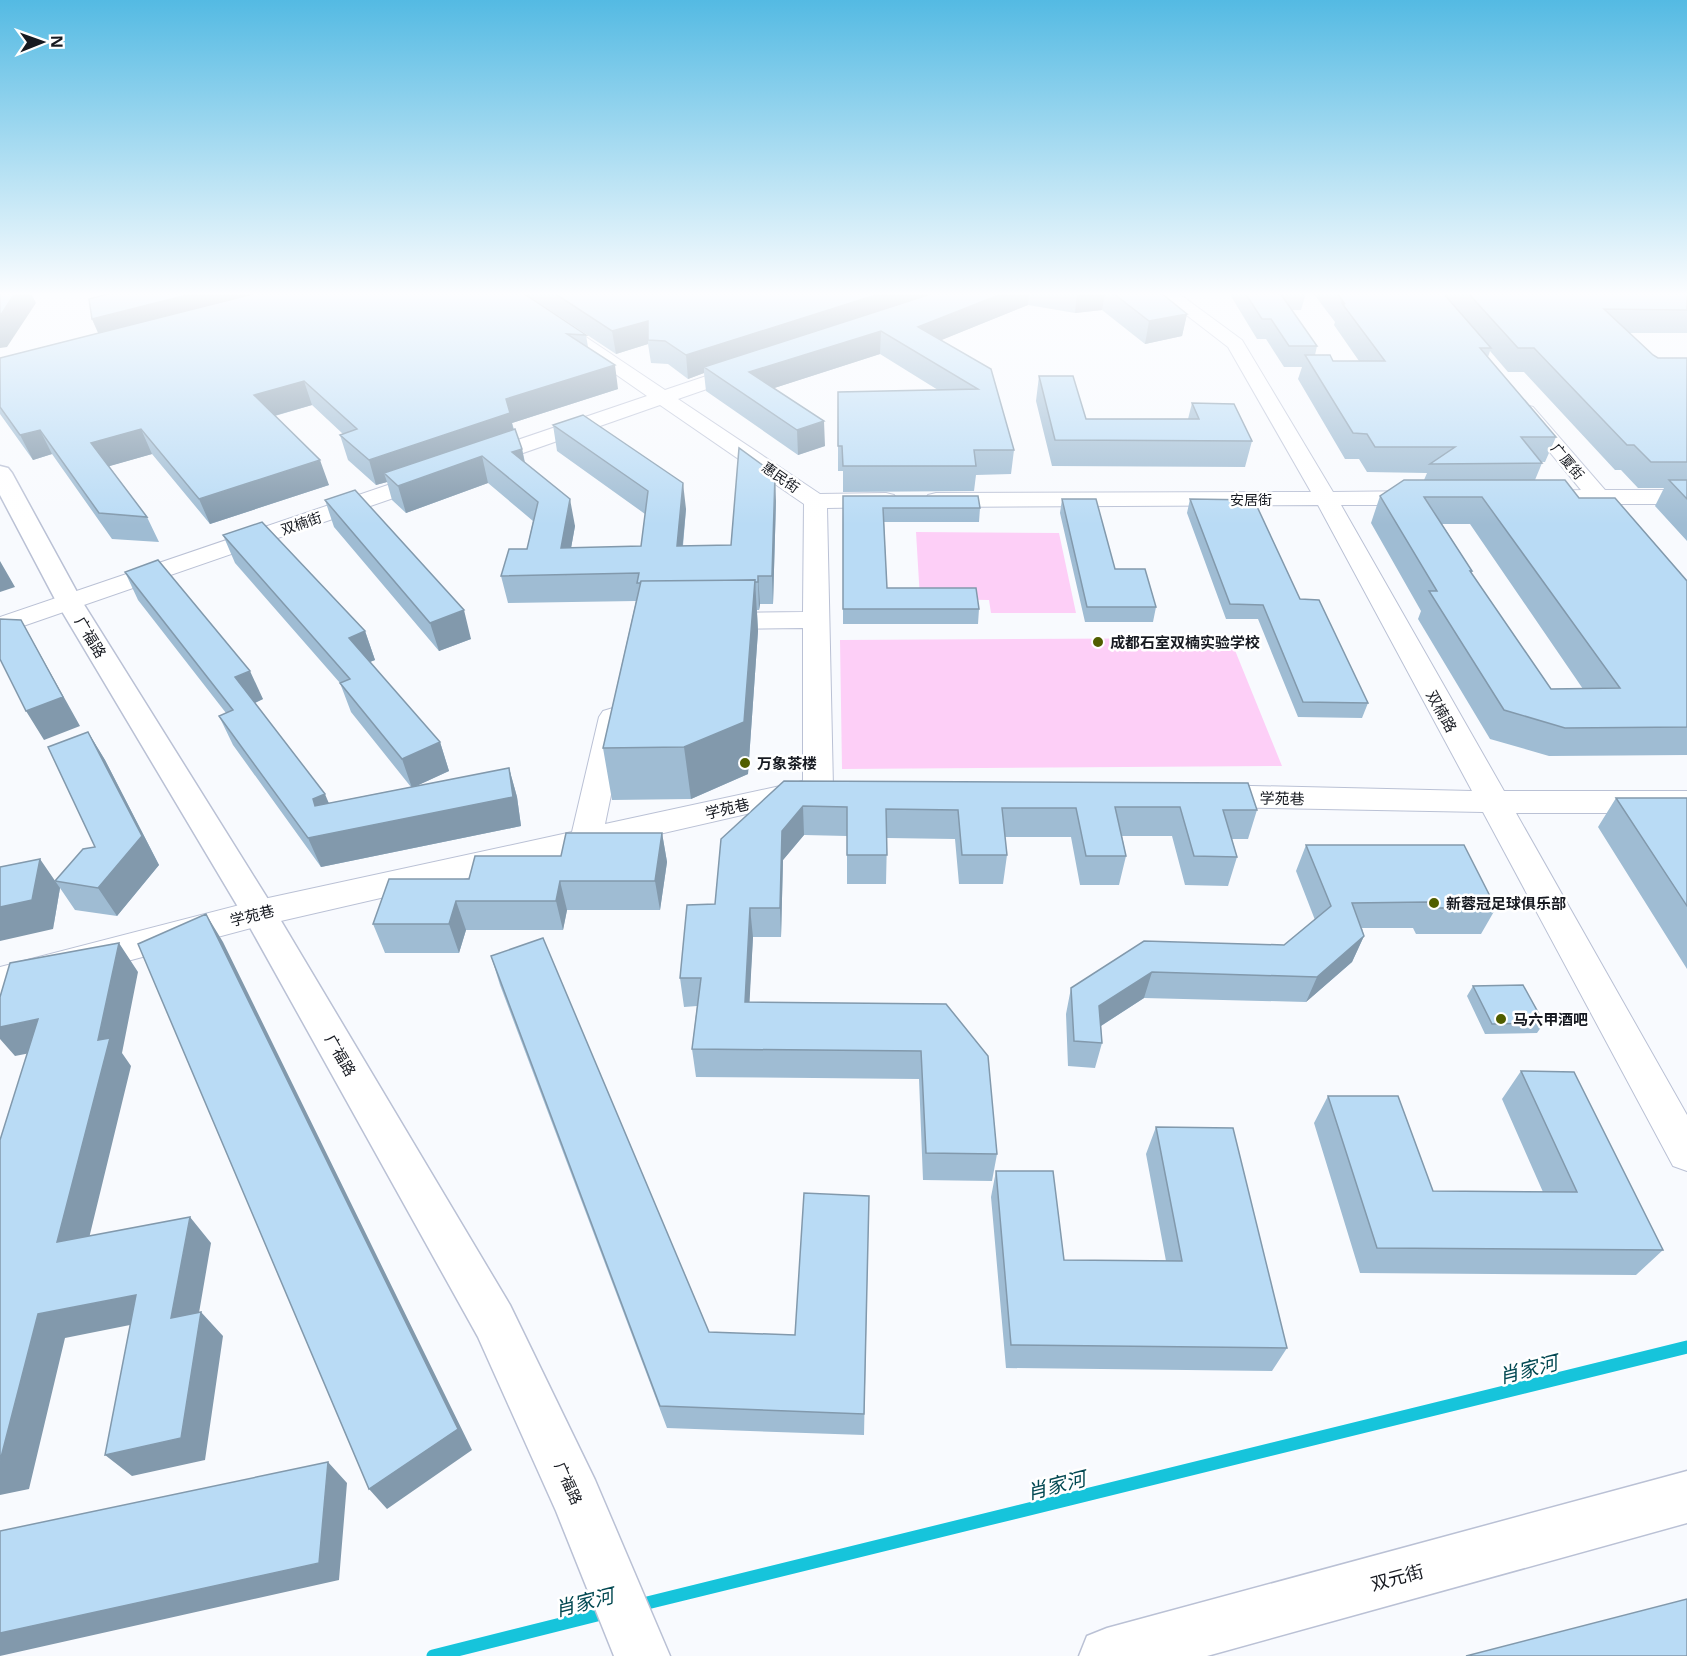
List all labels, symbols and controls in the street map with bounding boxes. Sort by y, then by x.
north arrow [12,12,72,72]
text: N [46,35,68,48]
street label: 广厦街 [1547,439,1589,483]
street label: 惠民街 [758,457,804,497]
street label: 安居街 [1230,490,1272,509]
street label: 双楠街 [278,507,324,539]
street label: 广福路 [71,613,111,661]
place label: 成都石室双楠实验学校 [1110,632,1260,652]
marker: 成都石室双楠实验学校 [1091,635,1105,649]
street label: 双楠路 [1422,686,1462,736]
place label: 万象茶楼 [757,753,817,773]
marker: 万象茶楼 [738,756,752,770]
street label: 学苑巷 [1259,788,1305,808]
street label: 学苑巷 [703,793,751,823]
place label: 新蓉冠足球俱乐部 [1446,893,1566,913]
marker: 新蓉冠足球俱乐部 [1427,896,1441,910]
street label: 学苑巷 [228,900,276,930]
place label: 马六甲酒吧 [1513,1009,1588,1029]
marker: 马六甲酒吧 [1494,1012,1508,1026]
street label: 广福路 [321,1031,361,1079]
water label: 肖家河 [1496,1348,1564,1389]
street label: 广福路 [551,1458,587,1508]
water label: 肖家河 [1024,1464,1092,1505]
street label: 双元街 [1368,1558,1426,1596]
water label: 肖家河 [552,1581,620,1622]

